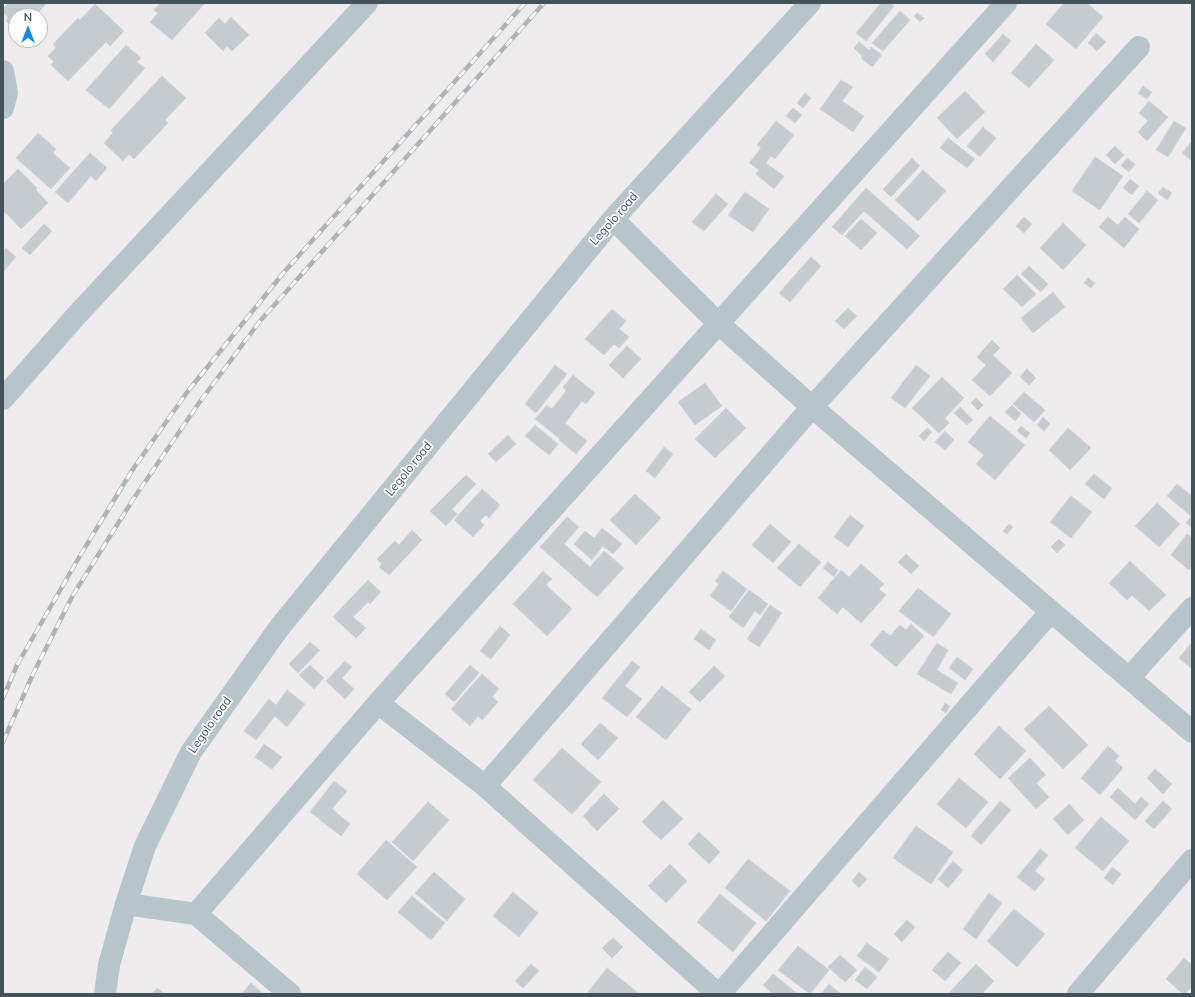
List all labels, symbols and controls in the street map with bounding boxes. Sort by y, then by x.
north arrow [8,8,48,48]
text: N [24,10,32,24]
street label: Legolo road [587,190,641,248]
street label: Legolo road [383,439,435,499]
street label: Legolo road [185,694,235,756]

